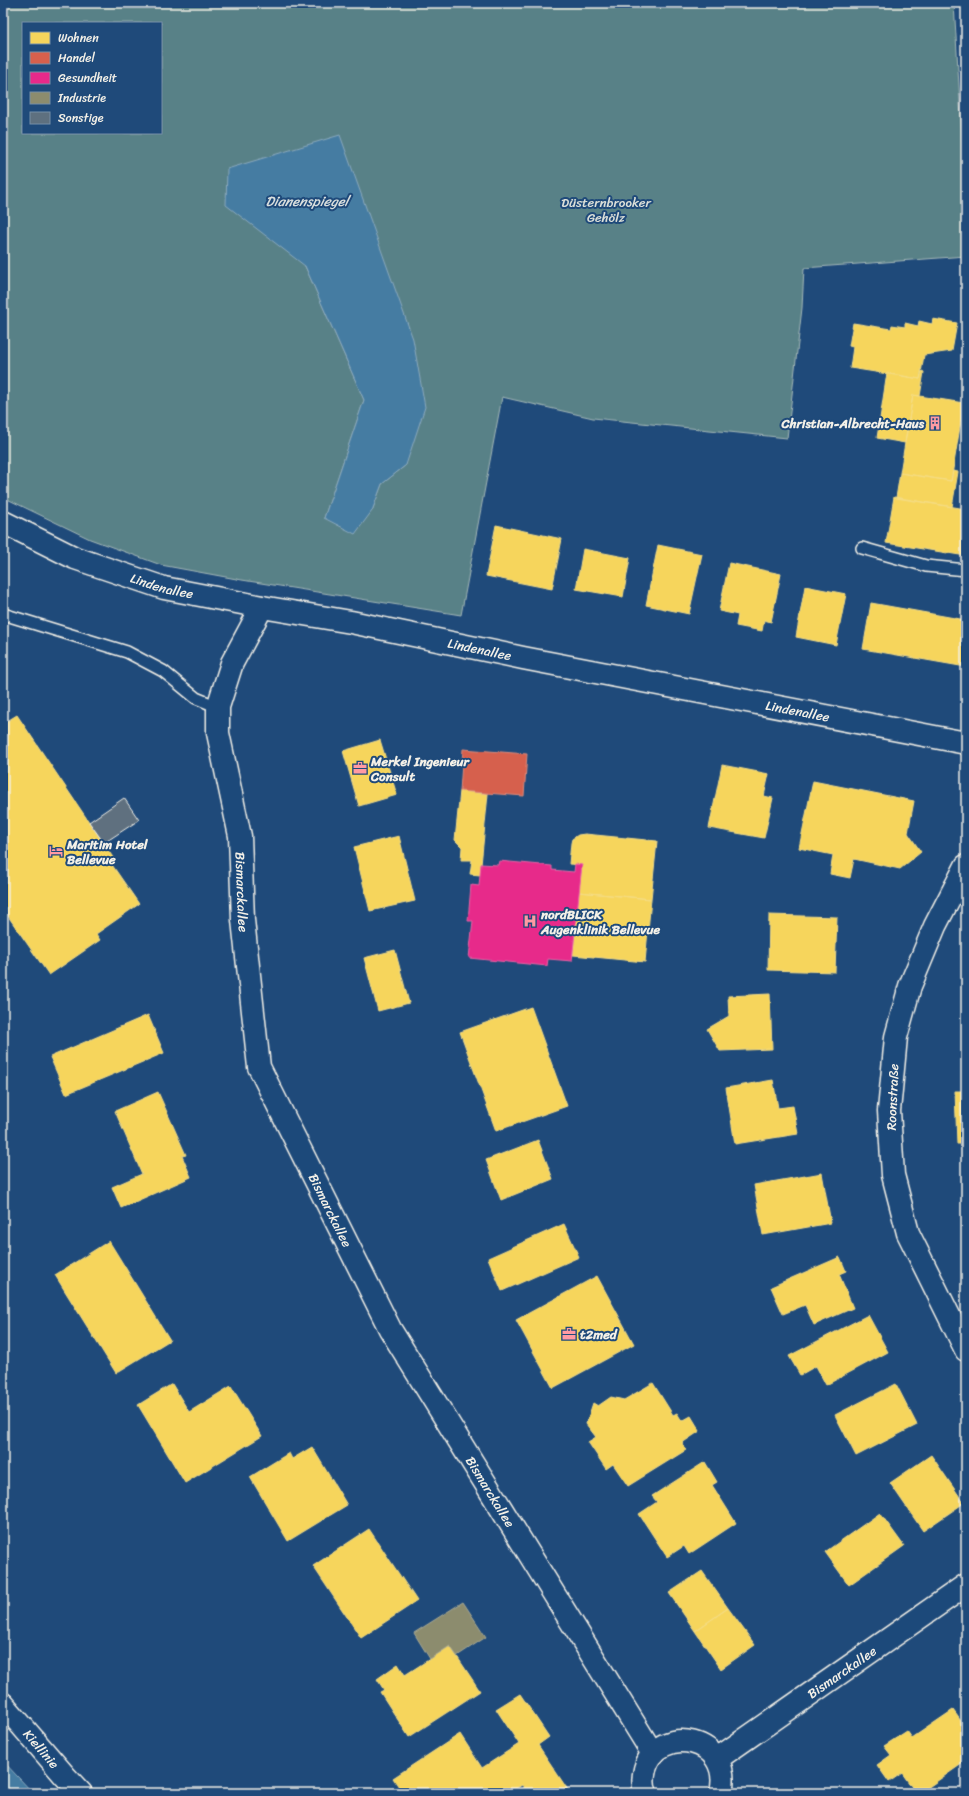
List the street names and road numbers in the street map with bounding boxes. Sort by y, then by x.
street label: Lindenallee [127,566,196,606]
street label: Lindenallee [446,632,514,667]
street label: Lindenallee [764,694,832,729]
street label: Bismarckallee [229,851,255,934]
street label: Roonstraße [880,1063,905,1131]
street label: Bismarckallee [302,1169,359,1252]
street label: Bismarckallee [459,1452,521,1532]
street label: Bismarckallee [802,1640,882,1705]
street label: Kiellinie [17,1724,65,1774]

